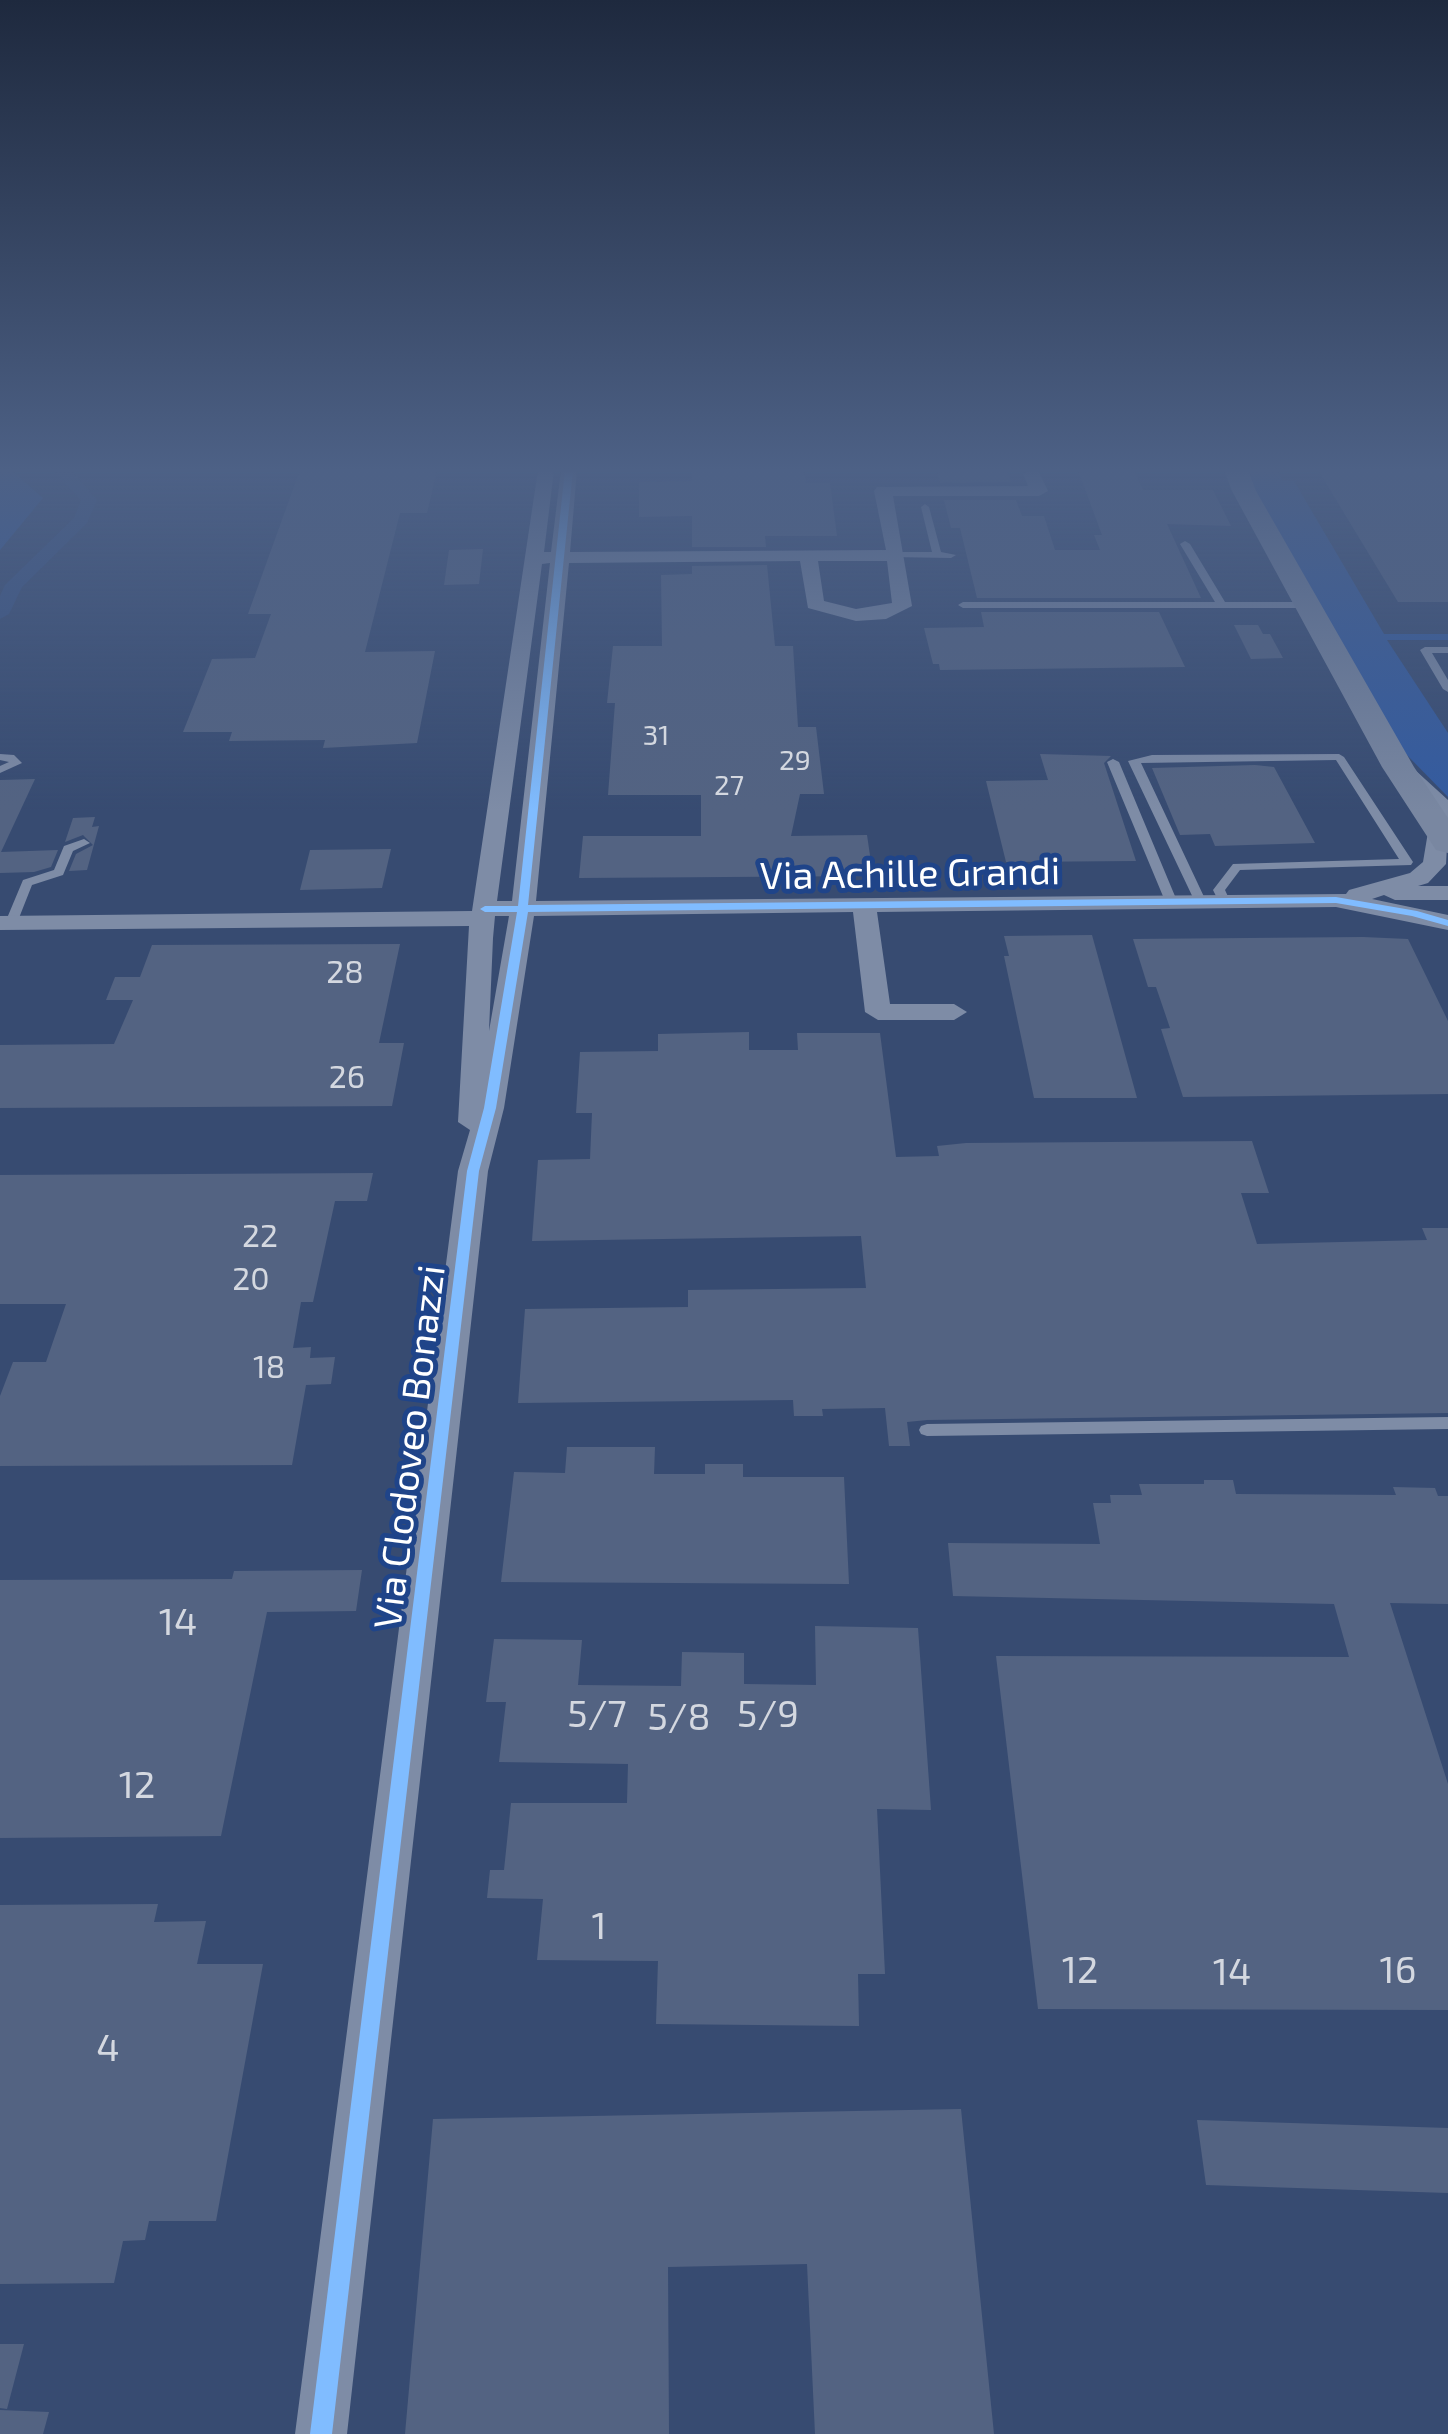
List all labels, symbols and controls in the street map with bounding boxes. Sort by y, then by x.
house number: 31 [643,719,669,753]
house number: 29 [779,744,811,778]
house number: 27 [714,769,744,803]
street label: Via Achille Grandi [759,849,1061,899]
house number: 28 [326,953,364,991]
house number: 26 [329,1058,365,1096]
house number: 22 [242,1217,278,1255]
house number: 20 [232,1260,270,1298]
street label: Via Clodoveo Bonazzi [365,1262,455,1632]
house number: 18 [253,1348,285,1386]
house number: 14 [159,1599,197,1645]
house number: 5/7 [567,1691,627,1737]
house number: 5/9 [737,1691,799,1737]
house number: 5/8 [647,1694,711,1740]
house number: 12 [119,1762,155,1808]
house number: 1 [591,1903,607,1949]
house number: 12 [1062,1947,1098,1993]
house number: 16 [1380,1947,1416,1993]
house number: 14 [1213,1949,1251,1995]
house number: 4 [96,2025,120,2071]

